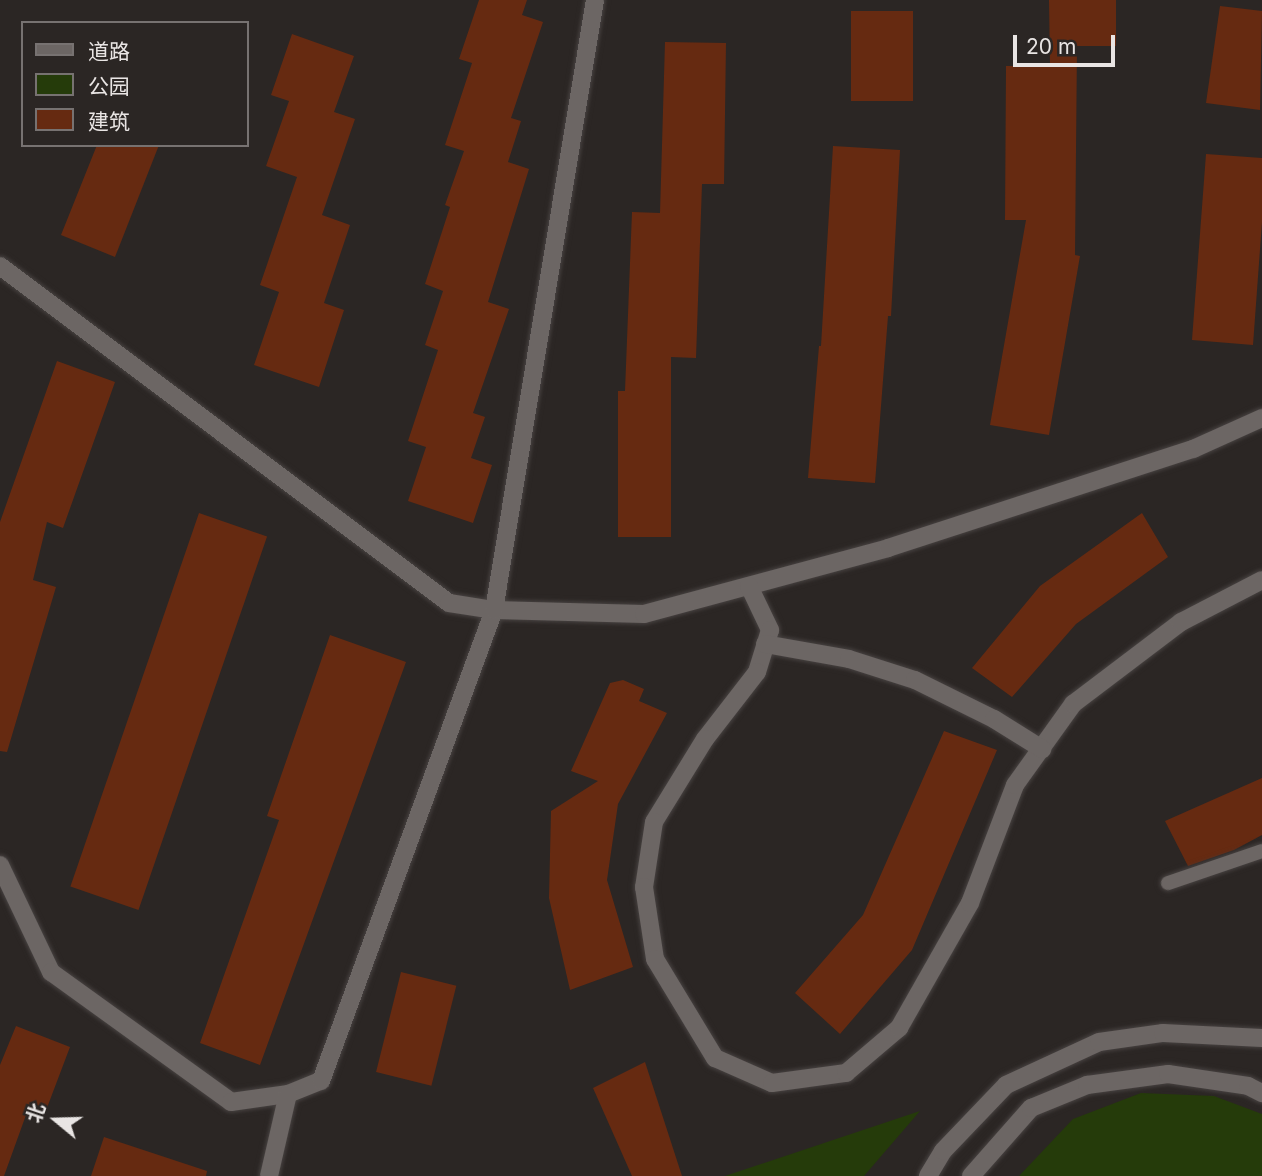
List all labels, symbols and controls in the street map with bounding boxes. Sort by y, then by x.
legend [21,21,248,147]
scale bar [1017,21,1118,65]
text: 20 m [1026,34,1076,59]
text: 道路 [88,39,130,64]
text: 公园 [88,74,130,99]
text: 建筑 [88,109,130,134]
north arrow [21,1085,91,1155]
text: 北 [22,1100,50,1126]

